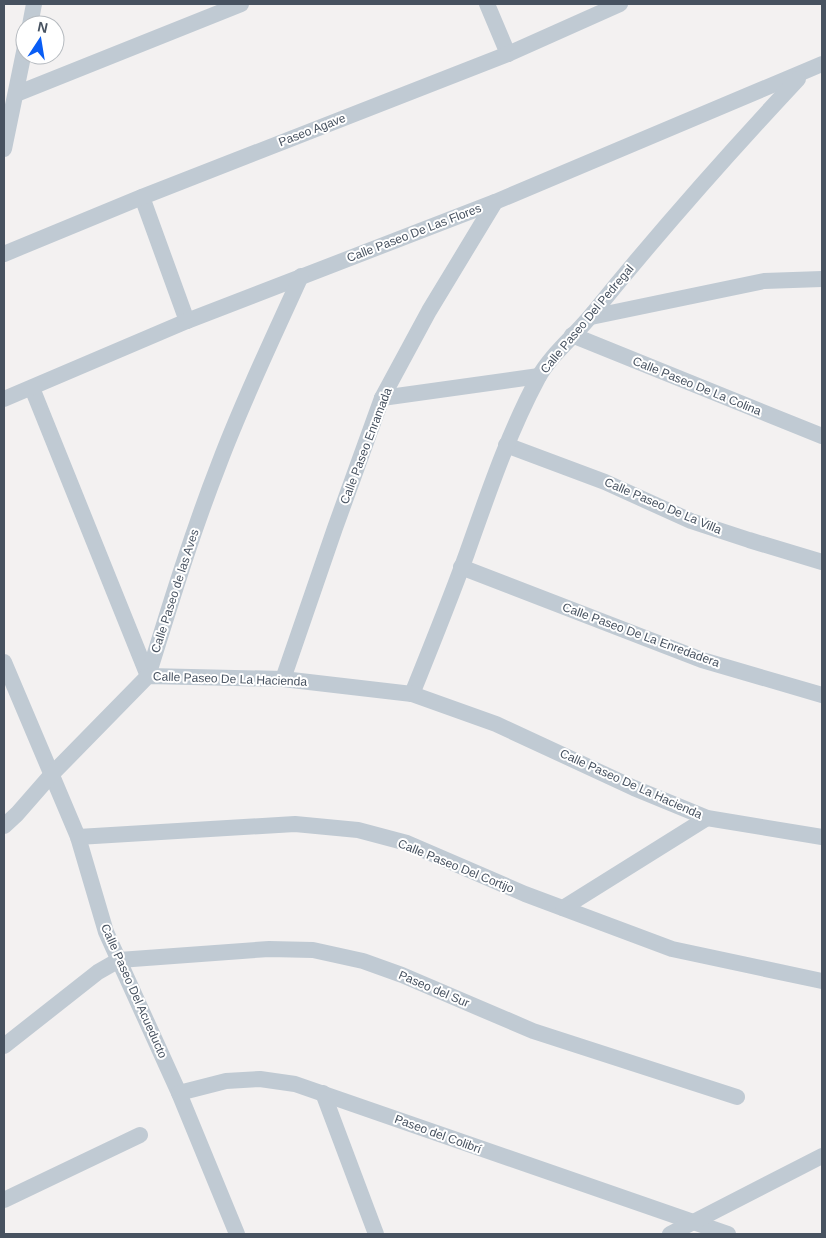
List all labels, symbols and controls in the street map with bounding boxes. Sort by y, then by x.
north arrow [15,15,65,65]
text: N [36,18,49,36]
street label: Paseo Agave [276,111,348,149]
street label: Calle Paseo De Las Flores [345,201,483,265]
street label: Calle Paseo Del Pedregal [537,262,637,376]
street label: Calle Paseo De La Colina [631,354,764,418]
street label: Calle Paseo Enramada [337,386,395,506]
street label: Calle Paseo De La Villa [602,475,724,537]
street label: Calle Paseo de las Aves [148,527,202,655]
street label: Calle Paseo De La Enredadera [561,600,722,670]
street label: Calle Paseo De La Hacienda [153,669,308,689]
street label: Calle Paseo De La Hacienda [558,746,705,822]
street label: Calle Paseo Del Cortijo [396,836,516,896]
street label: Calle Paseo Del Acueducto [98,922,170,1061]
street label: Paseo del Sur [397,968,471,1010]
street label: Paseo del Colibrí [393,1112,484,1156]

